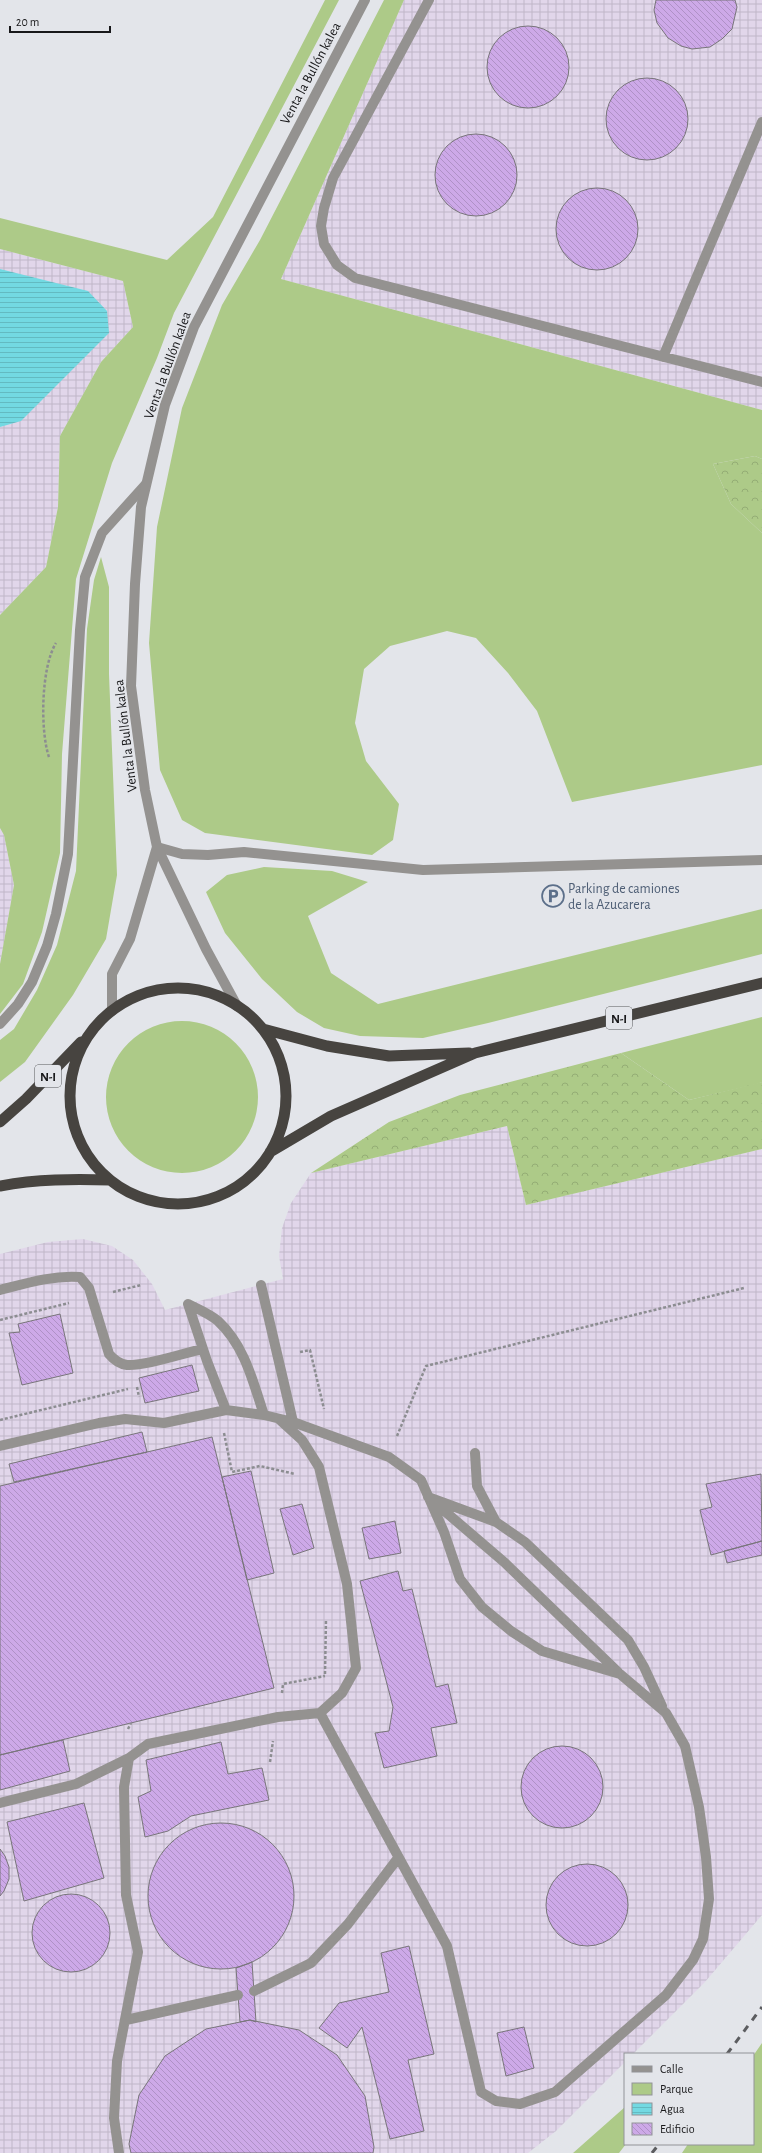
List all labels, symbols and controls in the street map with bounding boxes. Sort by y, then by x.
scale bar [10,8,110,34]
text: 20 m [16,16,39,28]
street label: Venta la Bullón kalea [278,20,344,127]
street label: Venta la Bullón kalea [142,309,194,421]
street label: Venta la Bullón kalea [112,678,140,793]
place label: Parking de camiones de la Azucarera [568,882,680,912]
parking icon: Parking de camiones de la Azucarera [540,883,566,909]
road number: N-I [606,1007,632,1029]
road number: N-I [35,1065,61,1087]
legend [624,2053,754,2145]
text: Calle [660,2063,683,2075]
text: Parque [660,2083,693,2095]
text: Agua [660,2103,685,2115]
text: Edificio [660,2123,695,2135]

